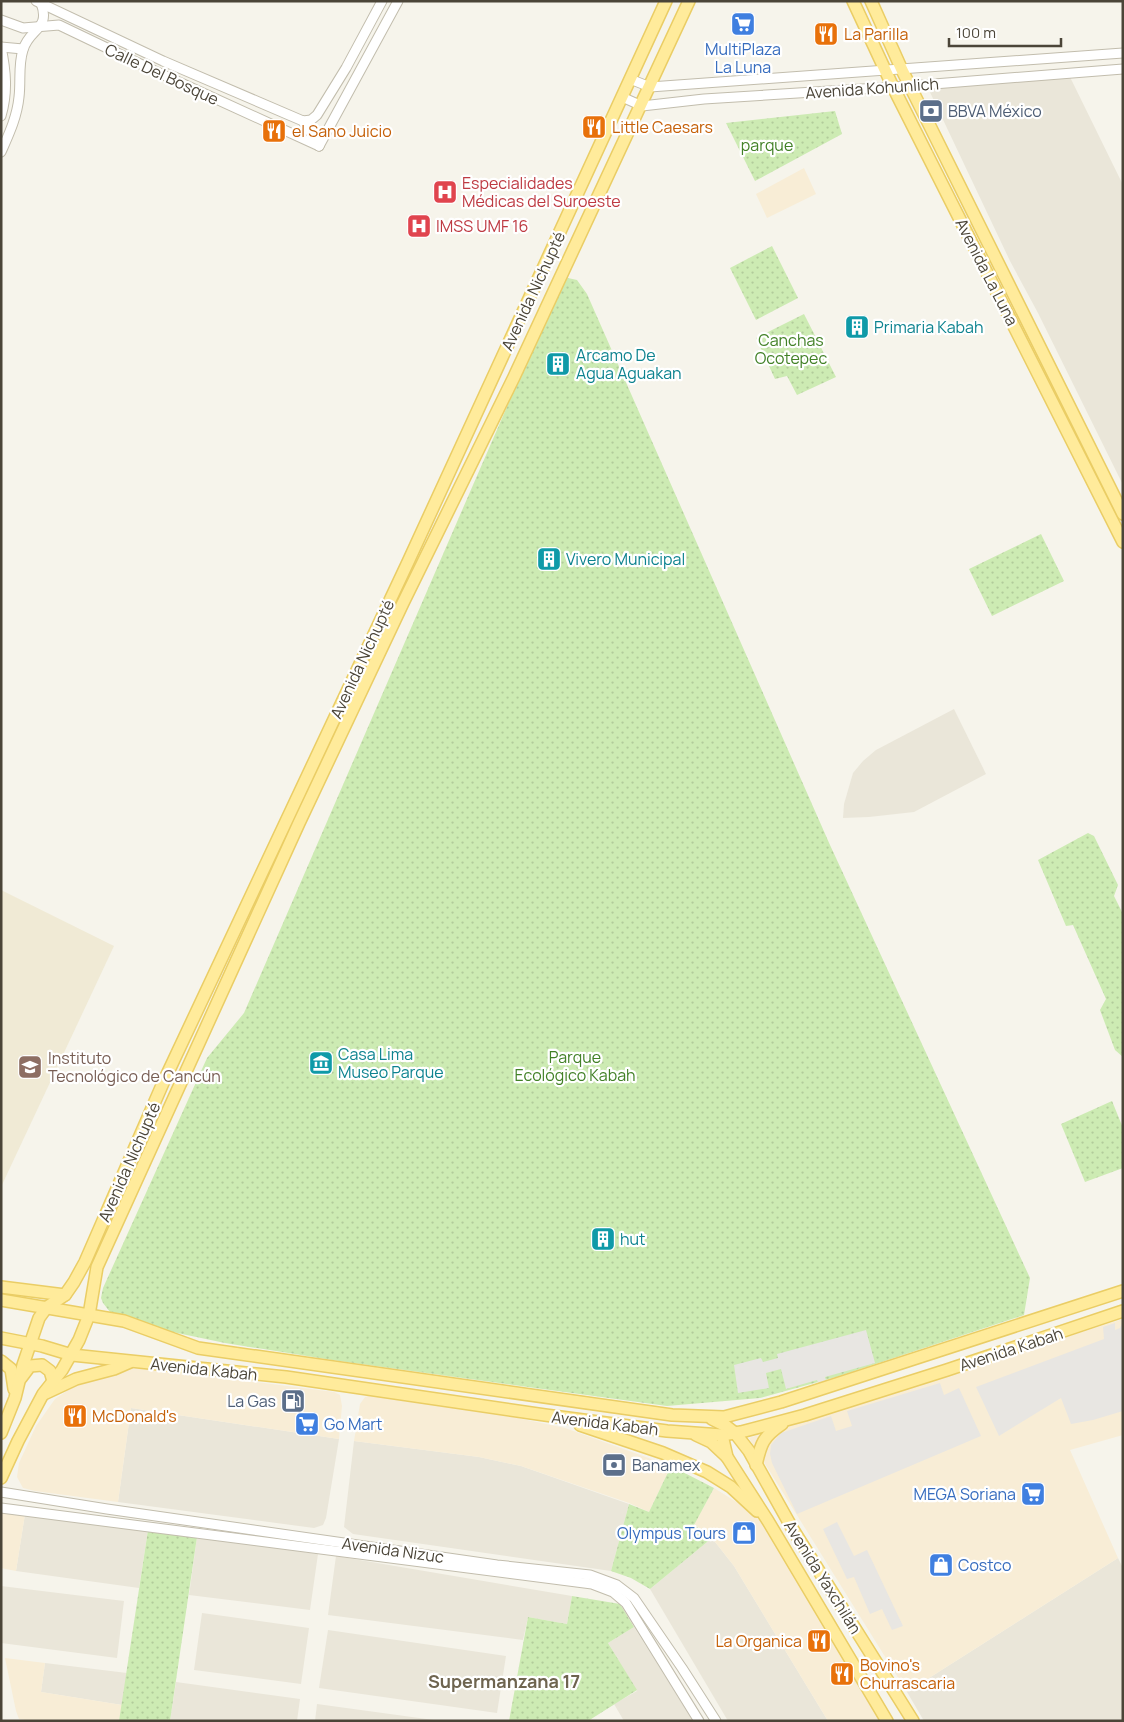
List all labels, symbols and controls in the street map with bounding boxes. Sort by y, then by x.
supermarket icon: MultiPlaza La Luna [730,11,756,37]
scale bar [949,15,1062,47]
restaurant icon: La Parilla [813,21,839,47]
text: 100 m [956,22,996,43]
place label: La Parilla [844,23,908,45]
street label: Calle Del Bosque [101,38,223,110]
place label: MultiPlaza La Luna [705,38,781,78]
street label: Avenida Kohunlich [804,72,940,104]
bank icon: BBVA México [918,98,944,124]
place label: BBVA México [948,100,1042,122]
restaurant icon: Little Caesars [581,114,607,140]
place label: Little Caesars [612,116,713,138]
restaurant icon: el Sano Juicio [261,118,287,144]
place label: el Sano Juicio [292,120,392,142]
park label: parque [741,134,793,156]
place label: Especialidades Médicas del Suroeste [462,172,621,212]
hospital icon: Especialidades Médicas del Suroeste [432,179,458,205]
hospital icon: IMSS UMF 16 [406,213,432,239]
place label: IMSS UMF 16 [436,215,528,237]
street label: Avenida La Luna [951,215,1023,329]
street label: Avenida Nichupté [496,228,570,354]
building icon: Primaria Kabah [844,314,870,340]
place label: Primaria Kabah [874,316,983,338]
park label: Canchas Ocotepec [755,329,827,369]
place label: Arcamo De Agua Aguakan [576,344,682,384]
building icon: Arcamo De Agua Aguakan [545,351,571,377]
building icon: Vivero Municipal [536,546,562,572]
place label: Vivero Municipal [566,548,685,570]
street label: Avenida Nichupté [325,596,399,722]
place label: Casa Lima Museo Parque [338,1043,444,1083]
park label: Parque Ecológico Kabah [514,1046,636,1086]
place label: Instituto Tecnológico de Cancún [48,1047,221,1087]
museum icon: Casa Lima Museo Parque [308,1050,334,1076]
school or university icon: Instituto Tecnológico de Cancún [17,1054,43,1080]
street label: Avenida Nichupté [93,1099,165,1225]
building icon: hut [590,1226,616,1252]
place label: hut [620,1228,645,1250]
street label: Avenida Kabah [956,1322,1066,1376]
street label: Avenida Kabah [149,1352,259,1386]
fuel station icon: La Gas [280,1388,306,1414]
place label: La Gas [227,1390,276,1412]
restaurant icon: McDonald's [62,1403,88,1429]
place label: McDonald's [92,1405,177,1427]
street label: Avenida Kabah [550,1406,660,1440]
supermarket icon: Go Mart [294,1411,320,1437]
place label: Go Mart [324,1413,382,1435]
bank icon: Banamex [601,1452,627,1478]
place label: Banamex [632,1454,701,1476]
supermarket icon: MEGA Soriana [1020,1481,1046,1507]
place label: MEGA Soriana [914,1483,1016,1505]
street label: Avenida Yaxchilán [779,1516,867,1638]
shop icon: Olympus Tours [731,1520,757,1546]
place label: Olympus Tours [617,1522,726,1544]
street label: Avenida Nizuc [341,1532,446,1568]
shop icon: Costco [928,1552,954,1578]
place label: Costco [958,1554,1011,1576]
restaurant icon: La Organica [806,1628,832,1654]
place label: La Organica [715,1630,802,1652]
place label: Bovino's Churrascaria [860,1654,955,1694]
restaurant icon: Bovino's Churrascaria [829,1661,855,1687]
district label: Supermanzana 17 [428,1669,580,1693]

